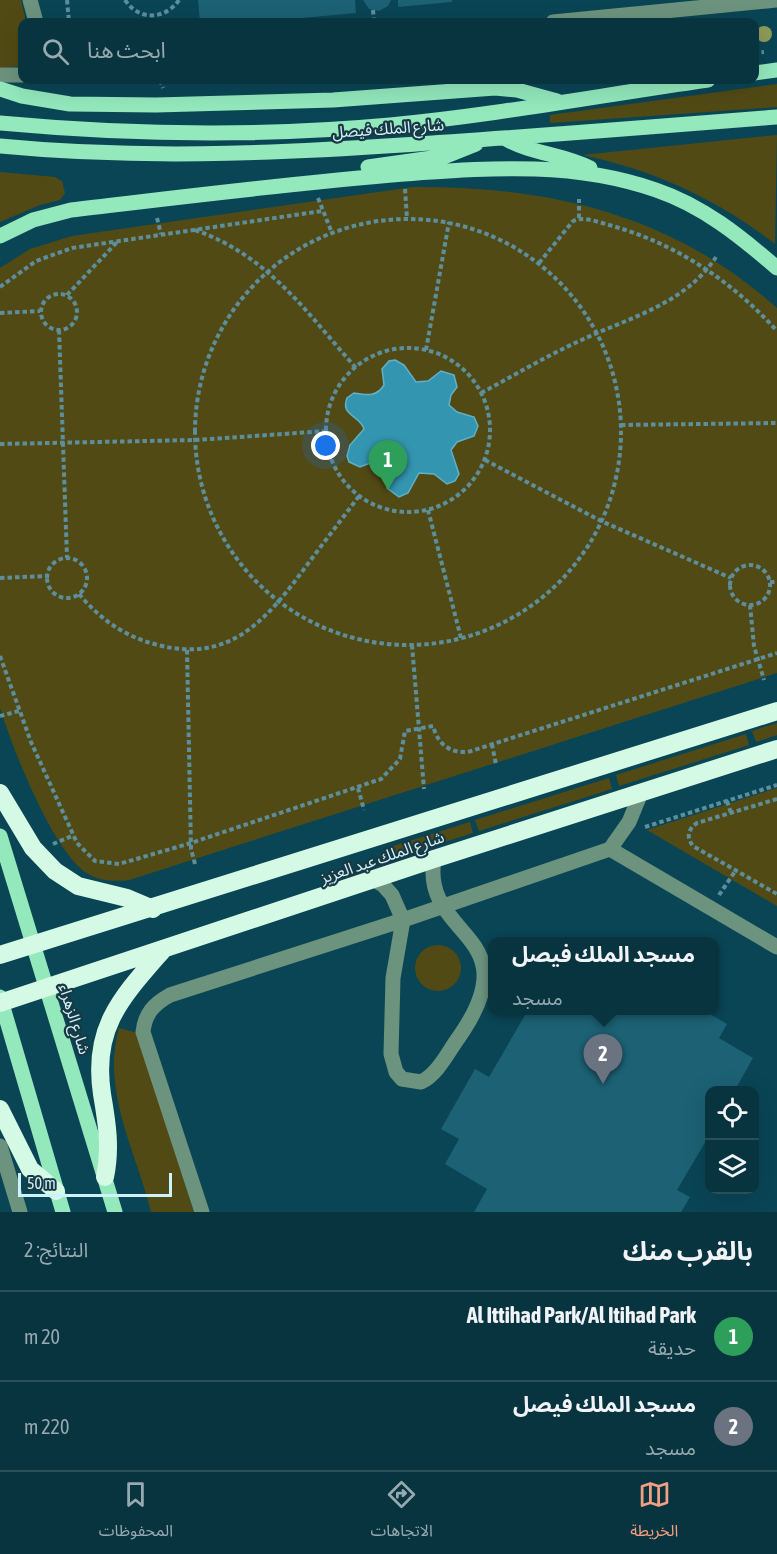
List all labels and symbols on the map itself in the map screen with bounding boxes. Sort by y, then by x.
street label: شارع الملك فيصل [331,115,445,145]
your location [311,431,340,460]
pin: 1 [368,440,408,490]
street label: شارع الملك عبد العزيز [317,827,448,891]
street label: شارع الزهراء [52,982,94,1057]
pin: 2 [584,1034,622,1084]
scale bar [18,1170,172,1198]

